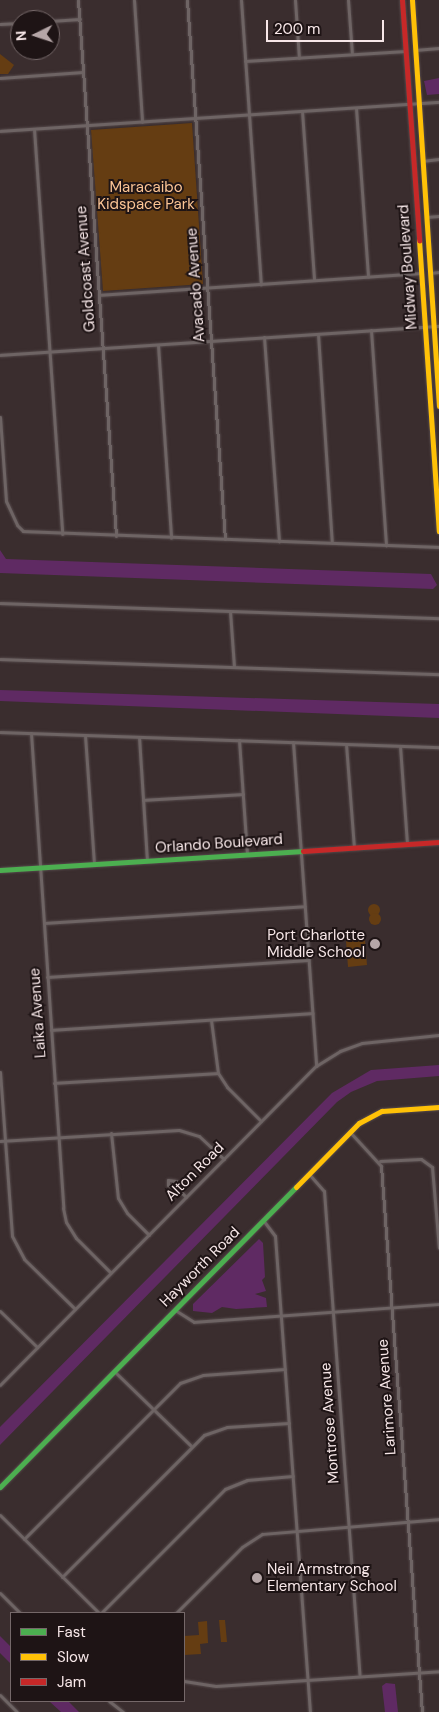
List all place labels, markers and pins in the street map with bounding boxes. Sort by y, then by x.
place label: Port Charlotte Middle School [267,926,365,961]
marker: Port Charlotte Middle School [369,938,381,950]
place label: Neil Armstrong Elementary School [267,1560,397,1595]
marker: Neil Armstrong Elementary School [251,1572,263,1584]

